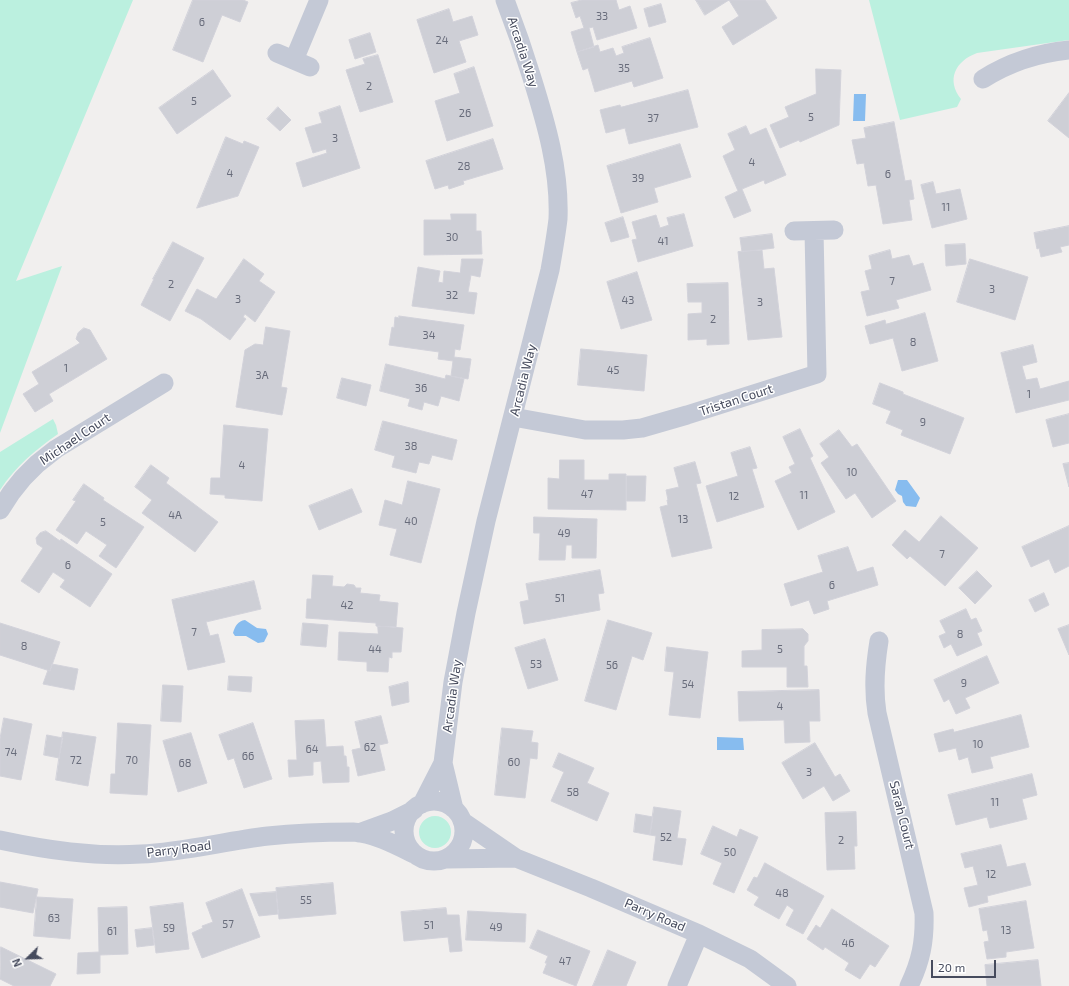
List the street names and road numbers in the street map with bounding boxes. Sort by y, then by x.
street label: Arcadia Way [504,15,542,89]
street label: Arcadia Way [507,342,539,418]
street label: Tristan Court [697,381,775,419]
street label: Michael Court [37,410,113,468]
street label: Arcadia Way [439,659,465,733]
street label: Sarah Court [886,779,918,851]
street label: Parry Road [146,837,212,861]
street label: Parry Road [622,895,688,935]

